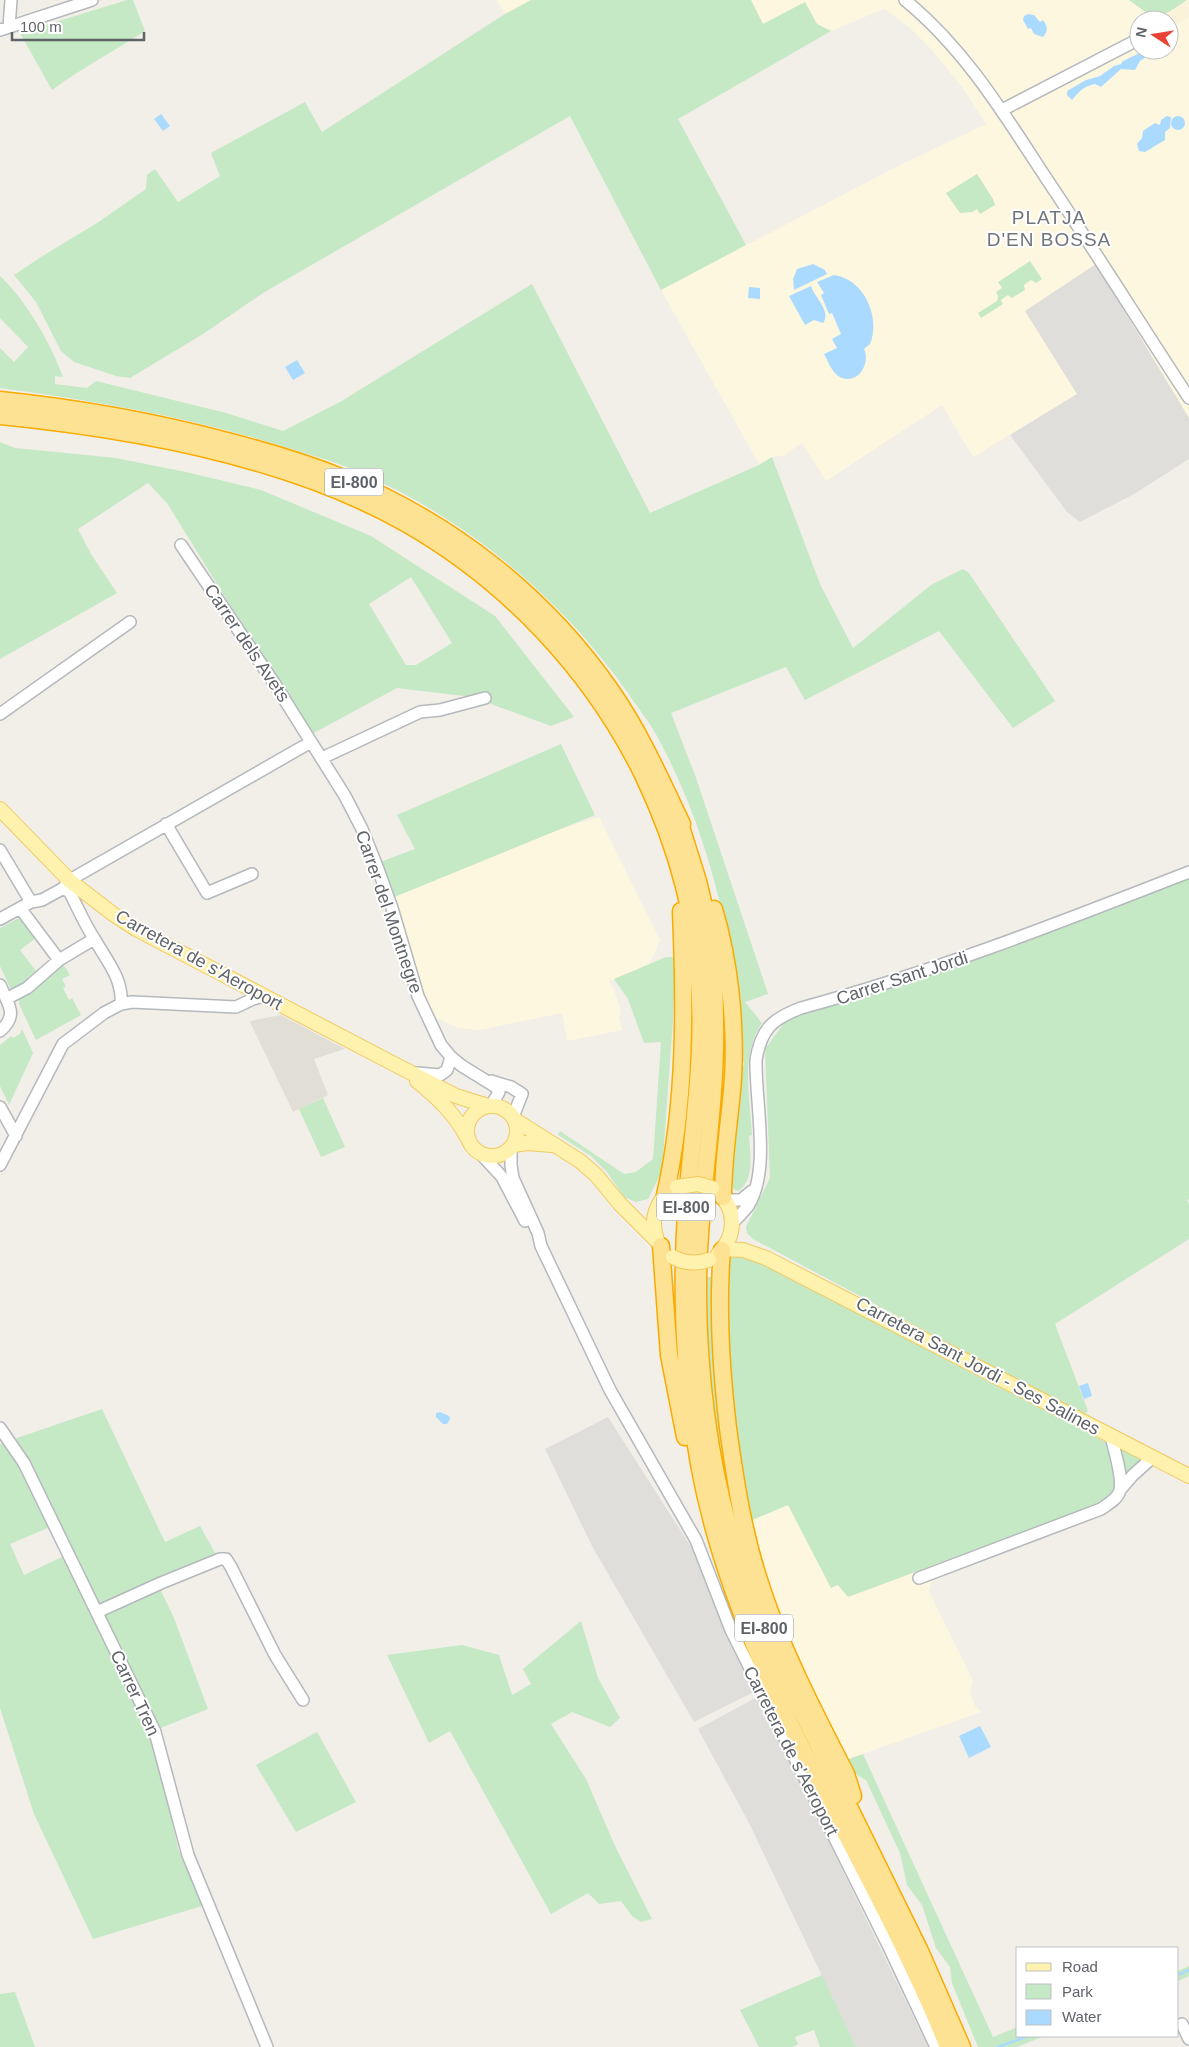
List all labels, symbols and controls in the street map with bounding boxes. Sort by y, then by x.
scale bar [12,10,145,42]
north arrow [1129,10,1179,60]
text: 100 m [20,18,62,35]
text: N [1132,26,1150,39]
district label: PLATJA D'EN BOSSA [987,207,1111,250]
road number: EI-800 [325,468,383,496]
street label: Carrer dels Avets [200,580,294,706]
street label: Carrer del Montnegre [352,828,426,996]
street label: Carretera de s'Aeroport [112,906,286,1014]
street label: Carrer Sant Jordi [834,947,970,1009]
road number: EI-800 [657,1194,715,1220]
street label: Carretera Sant Jordi - Ses Salines [853,1293,1103,1439]
road number: EI-800 [735,1615,793,1642]
street label: Carrer Tren [106,1647,164,1739]
street label: Carretera de s'Aeroport [740,1663,842,1839]
legend [1016,1947,1179,2037]
text: Road [1062,1958,1098,1975]
text: Park [1062,1983,1093,2000]
text: Water [1062,2008,1101,2025]

